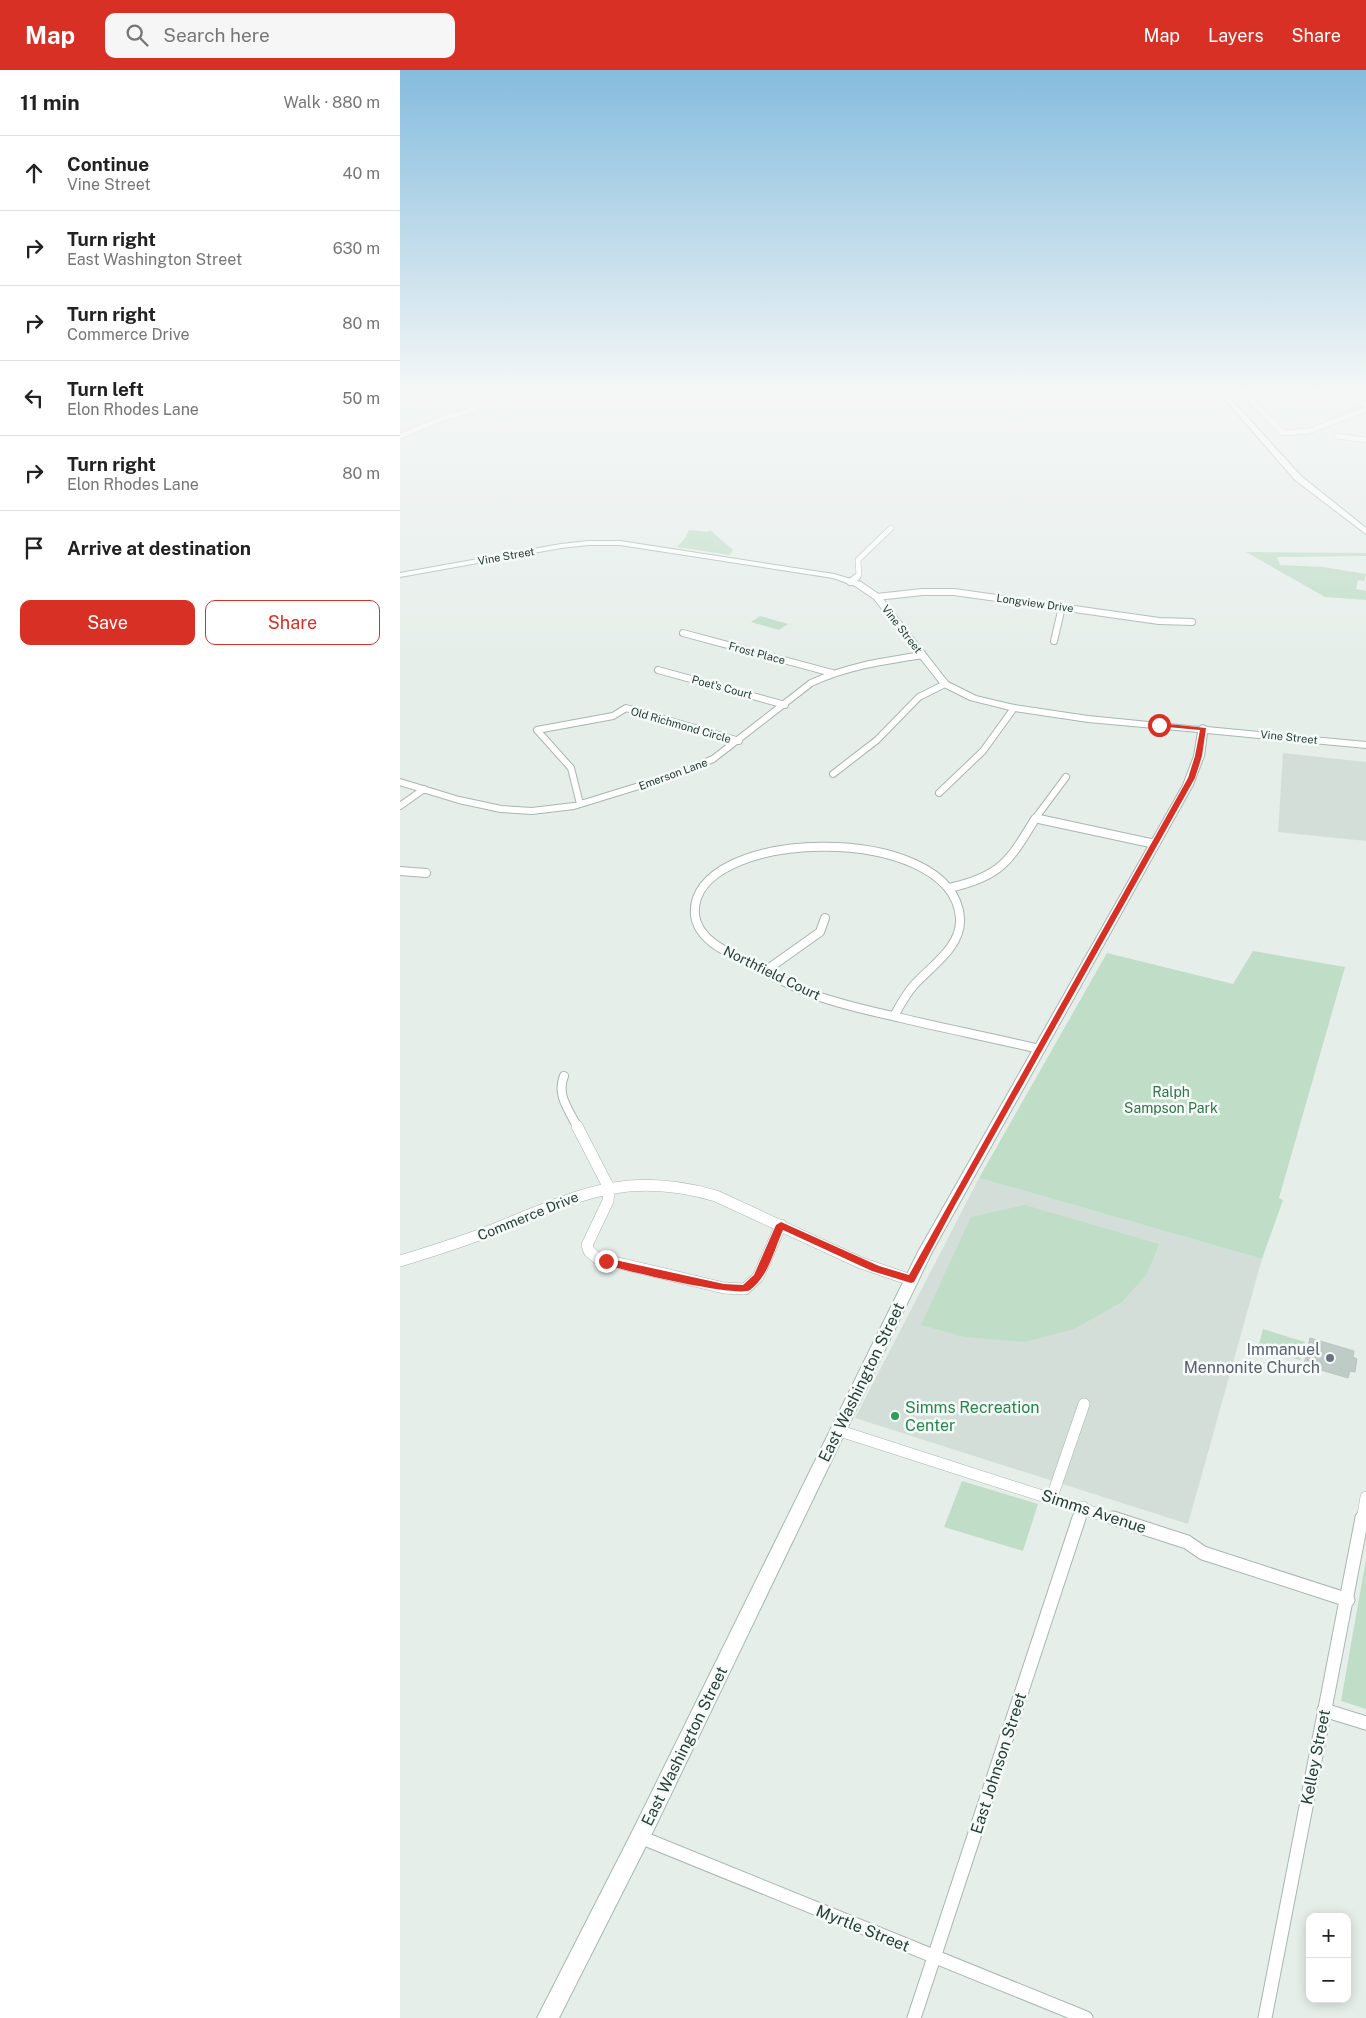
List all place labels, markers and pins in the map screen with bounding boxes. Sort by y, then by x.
place label: Immanuel Mennonite Church [1184,1340,1320,1377]
marker: Immanuel Mennonite Church [1324,1352,1336,1364]
place label: Simms Recreation Center [905,1398,1040,1435]
marker: Simms Recreation Center [889,1410,901,1422]

